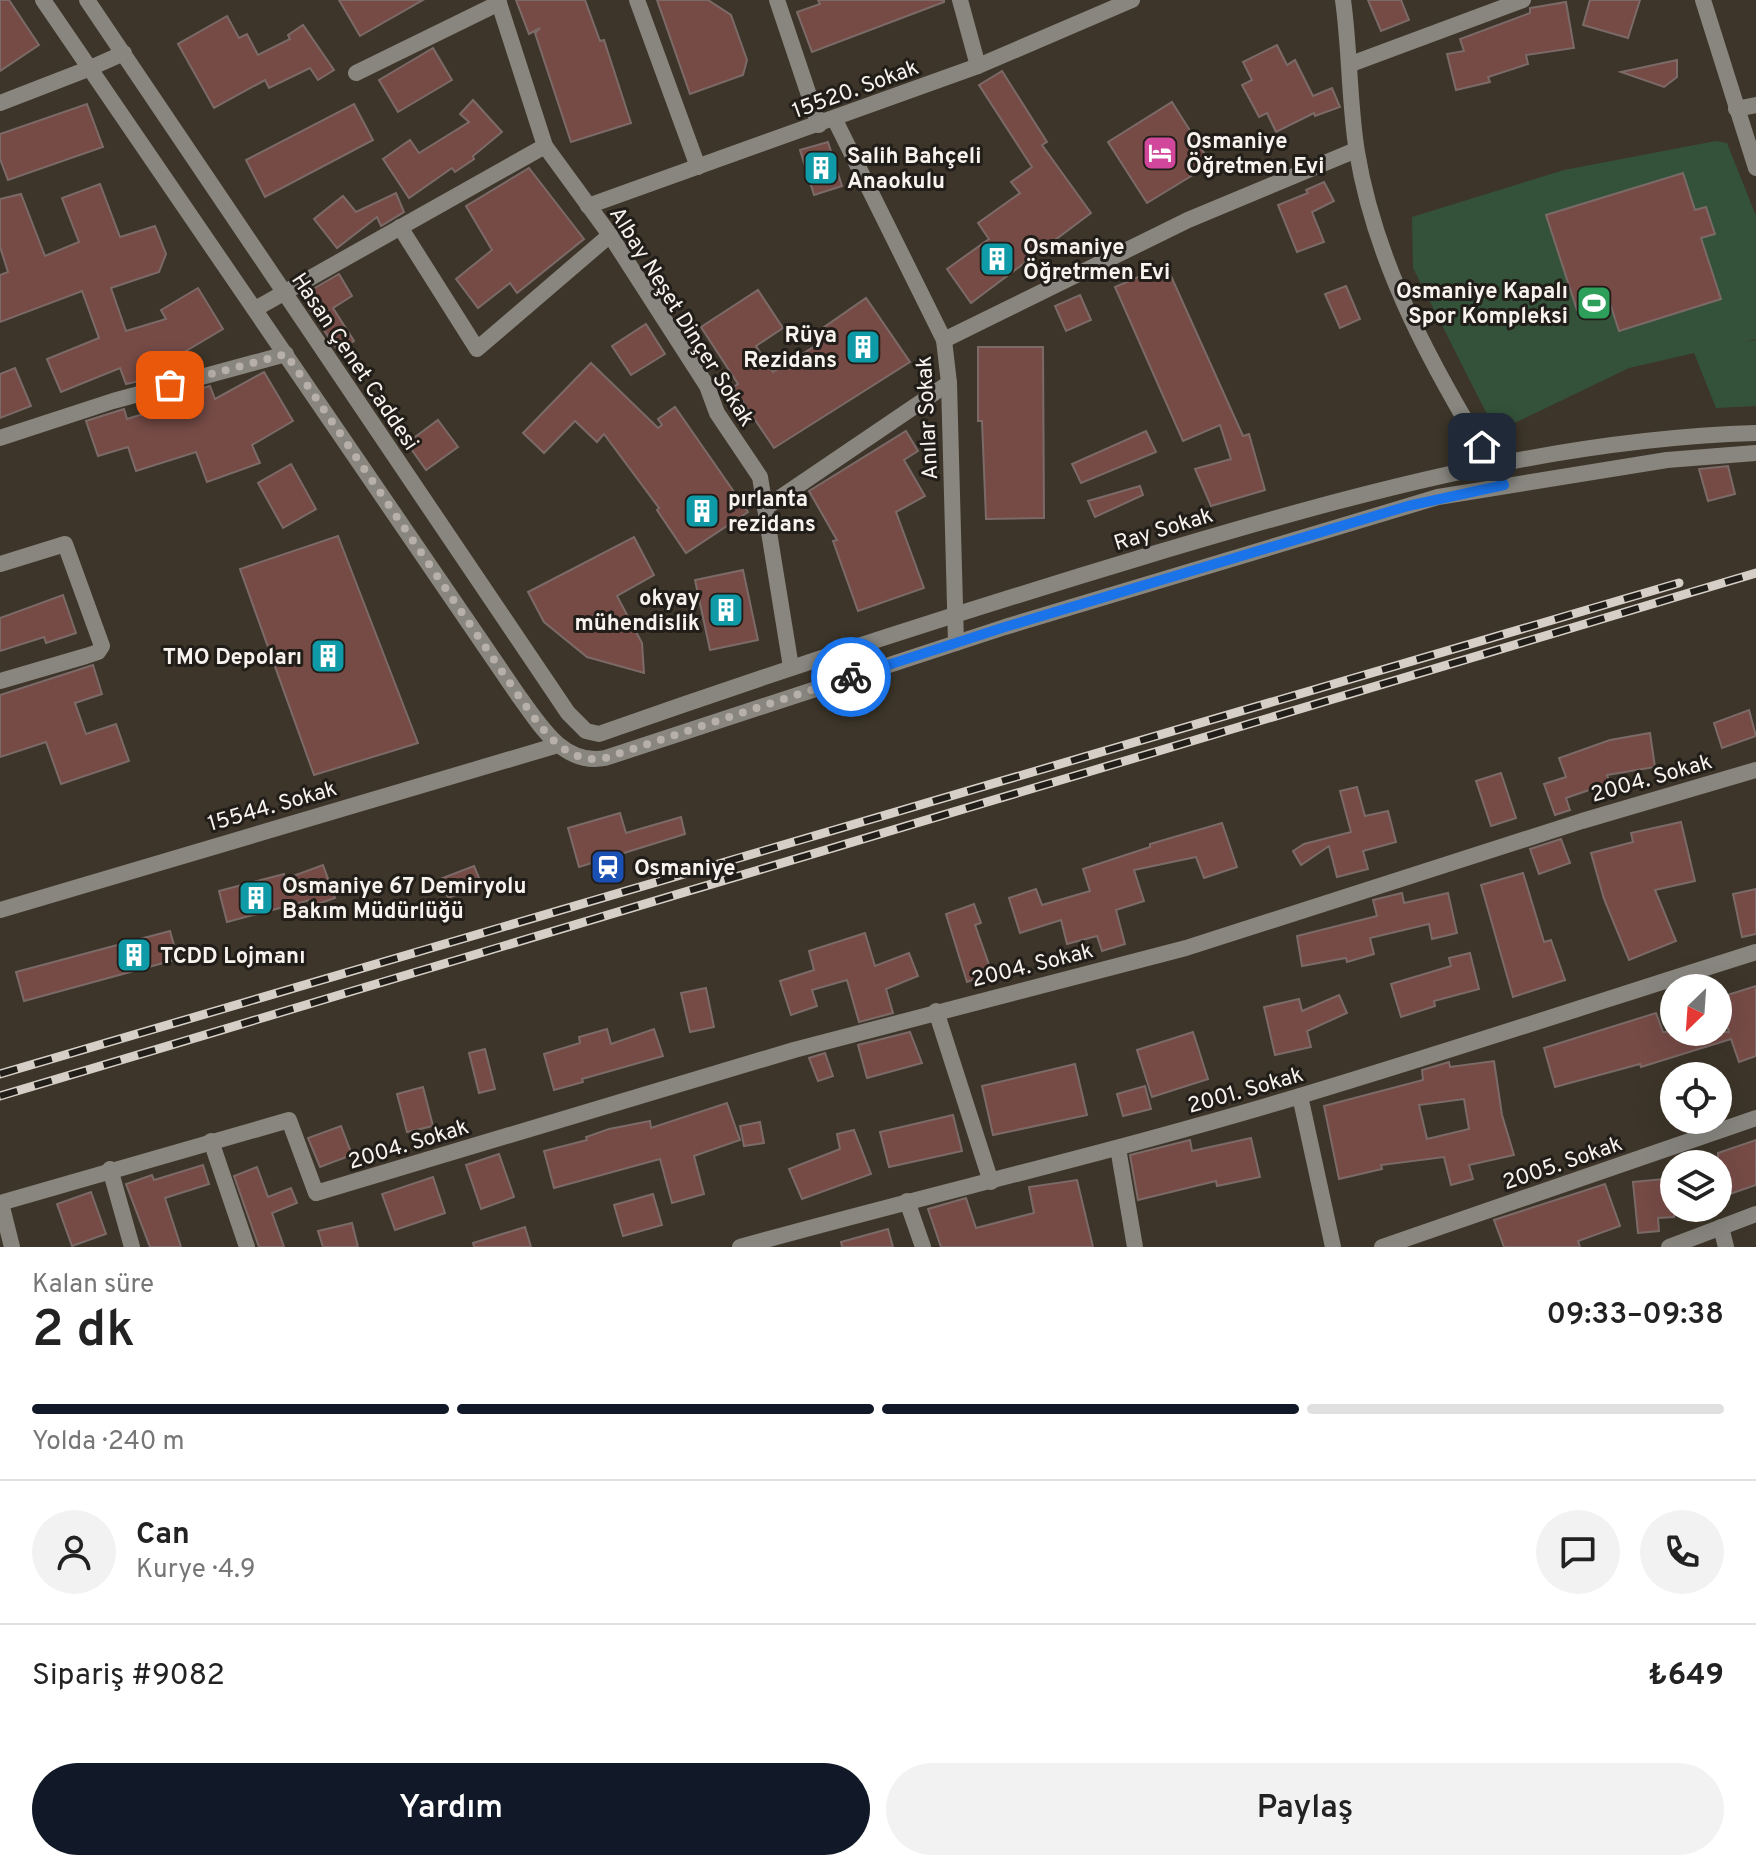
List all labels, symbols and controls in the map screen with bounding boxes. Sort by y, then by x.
street label: 15520. Sokak [789,55,923,126]
place label: Osmaniye Öğretmen Evi [1186,129,1324,181]
hotel icon: Osmaniye Öğretmen Evi [1141,134,1179,172]
place label: Salih Bahçeli Anaokulu [847,144,981,196]
building icon: Salih Bahçeli Anaokulu [802,149,840,187]
street label: Albay Neşet Dinçer Sokak [602,203,760,432]
place label: Osmaniye Öğretrmen Evi [1023,235,1170,287]
building icon: Osmaniye Öğretrmen Evi [978,240,1016,278]
street label: Hasan Çenet Caddesi [284,268,423,456]
place label: Osmaniye Kapalı Spor Kompleksi [1396,279,1568,331]
sports icon: Osmaniye Kapalı Spor Kompleksi [1575,284,1613,322]
place label: Rüya Rezidans [743,323,837,375]
building icon: Rüya Rezidans [844,328,882,366]
pin [136,351,204,419]
street label: Anılar Sokak [912,355,945,480]
icon: bag [148,363,192,407]
pin [1448,413,1516,481]
icon: home [1460,425,1504,469]
place label: pırlanta rezidans [728,487,816,539]
building icon: pırlanta rezidans [683,492,721,530]
street label: Ray Sokak [1111,503,1217,558]
place label: okyay mühendislik [574,586,700,638]
building icon: okyay mühendislik [707,591,745,629]
building icon: TMO Depoları [309,637,347,675]
courier [811,637,891,717]
place label: TMO Depoları [163,645,302,672]
icon: bike [829,655,873,699]
street label: 2004. Sokak [1588,749,1715,810]
street label: 15544. Sokak [205,776,340,839]
station icon: Osmaniye [589,848,627,886]
place label: Osmaniye [634,856,736,883]
place label: Osmaniye 67 Demiryolu Bakım Müdürlüğü [282,874,527,926]
building icon: Osmaniye 67 Demiryolu Bakım Müdürlüğü [237,879,275,917]
building icon: TCDD Lojmanı [115,936,153,974]
street label: 2004. Sokak [969,938,1096,995]
place label: TCDD Lojmanı [160,944,305,971]
north arrow [1660,974,1732,1046]
map controls [1660,974,1732,1222]
street label: 2001. Sokak [1185,1062,1307,1121]
button: locate [1660,1062,1732,1134]
street label: 2004. Sokak [345,1114,472,1177]
street label: 2005. Sokak [1499,1131,1626,1197]
button: layers [1660,1150,1732,1222]
text: Kalan süre [32,1269,154,1302]
text: 09:33–09:38 [1546,1297,1724,1334]
text: 2 dk [32,1299,135,1365]
text: Yolda · 240 m [32,1426,185,1459]
button: person [32,1510,116,1594]
button: chat [1536,1510,1620,1594]
button: phone [1640,1510,1724,1594]
text: Can [136,1517,190,1554]
text: Kurye · 4.9 [136,1554,256,1587]
text: Sipariş #9082 [32,1658,225,1695]
text: ₺649 [1648,1658,1724,1695]
button: Yardım [32,1763,870,1855]
button: Paylaş [886,1763,1724,1855]

